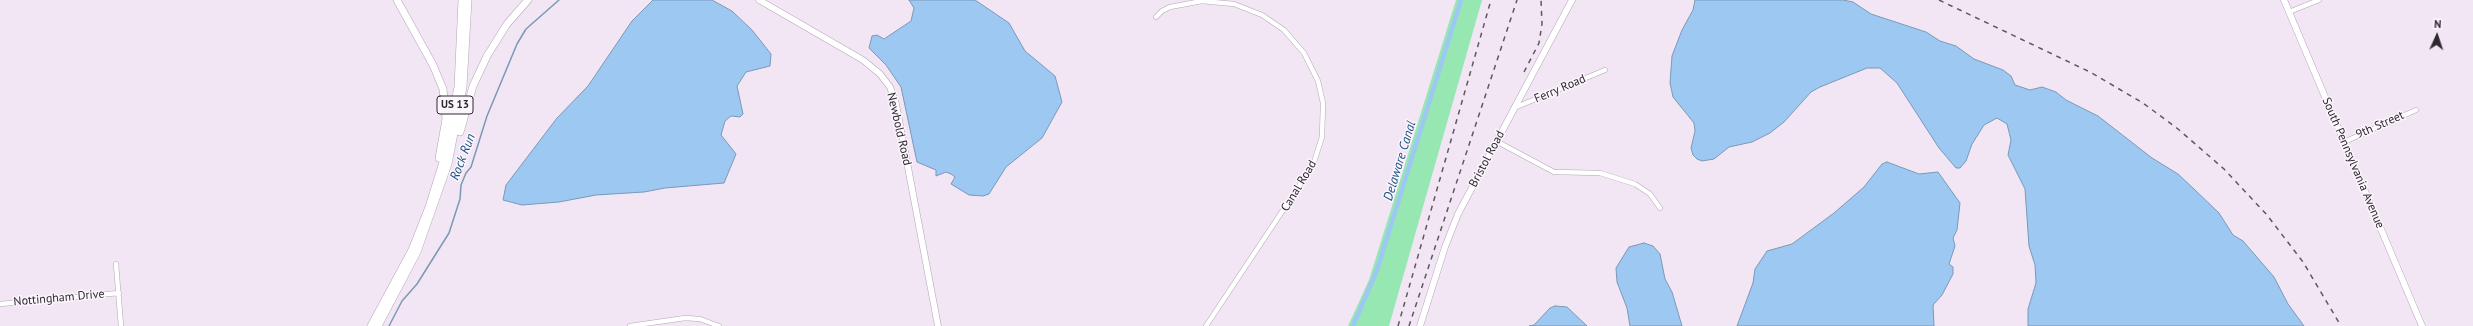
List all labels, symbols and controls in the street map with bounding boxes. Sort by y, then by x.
north arrow [2417,16,2457,56]
text: N [2434,17,2442,31]
street label: Ferry Road [1532,72,1588,106]
street label: Newbold Road [884,91,914,167]
street label: South Pennsylvania Avenue [2319,95,2387,231]
road number: US 13 [437,96,473,114]
street label: 9th Street [2354,108,2406,142]
water label: Delaware Canal [1380,119,1420,203]
street label: Bristol Road [1466,128,1508,190]
water label: Rock Run [447,132,479,182]
street label: Canal Road [1278,158,1320,214]
street label: Nottingham Drive [13,287,105,309]

